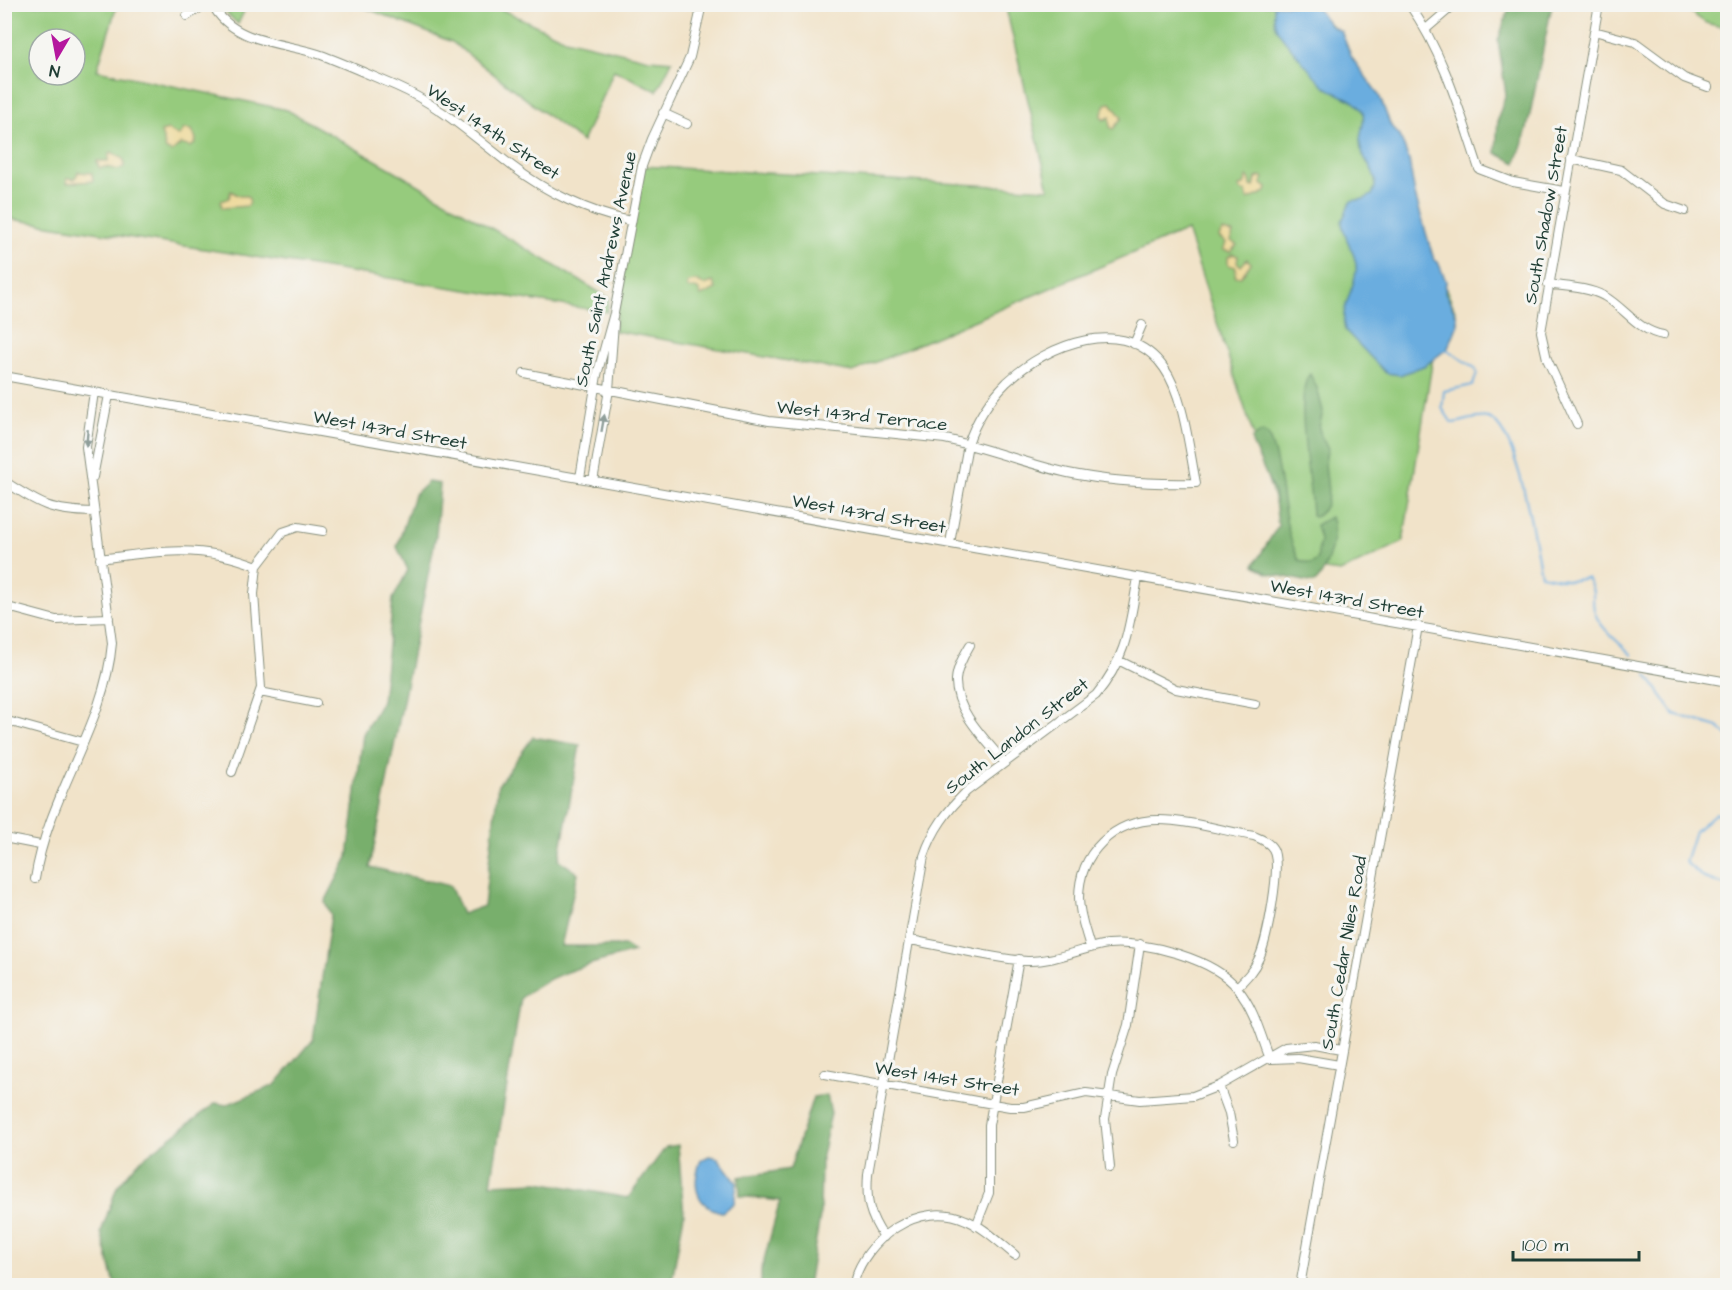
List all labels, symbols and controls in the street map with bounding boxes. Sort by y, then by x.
north arrow [27,27,87,87]
text: N [48,59,61,82]
street label: West 144th Street [421,78,565,186]
street label: South Shadow Street [1518,123,1574,306]
street label: South Saint Andrews Avenue [569,149,643,389]
street label: West 143rd Terrace [775,395,949,437]
street label: West 143rd Street [311,404,470,456]
one-way arrow [599,413,608,432]
one-way arrow [82,429,92,448]
street label: West 143rd Street [790,488,949,540]
street label: West 143rd Street [1268,573,1427,625]
street label: South Landon Street [940,672,1095,800]
street label: South Cedar Niles Road [1315,854,1373,1052]
street label: West 141st Street [873,1055,1022,1103]
scale bar [1513,1224,1639,1262]
text: 100 m [1522,1233,1568,1258]

